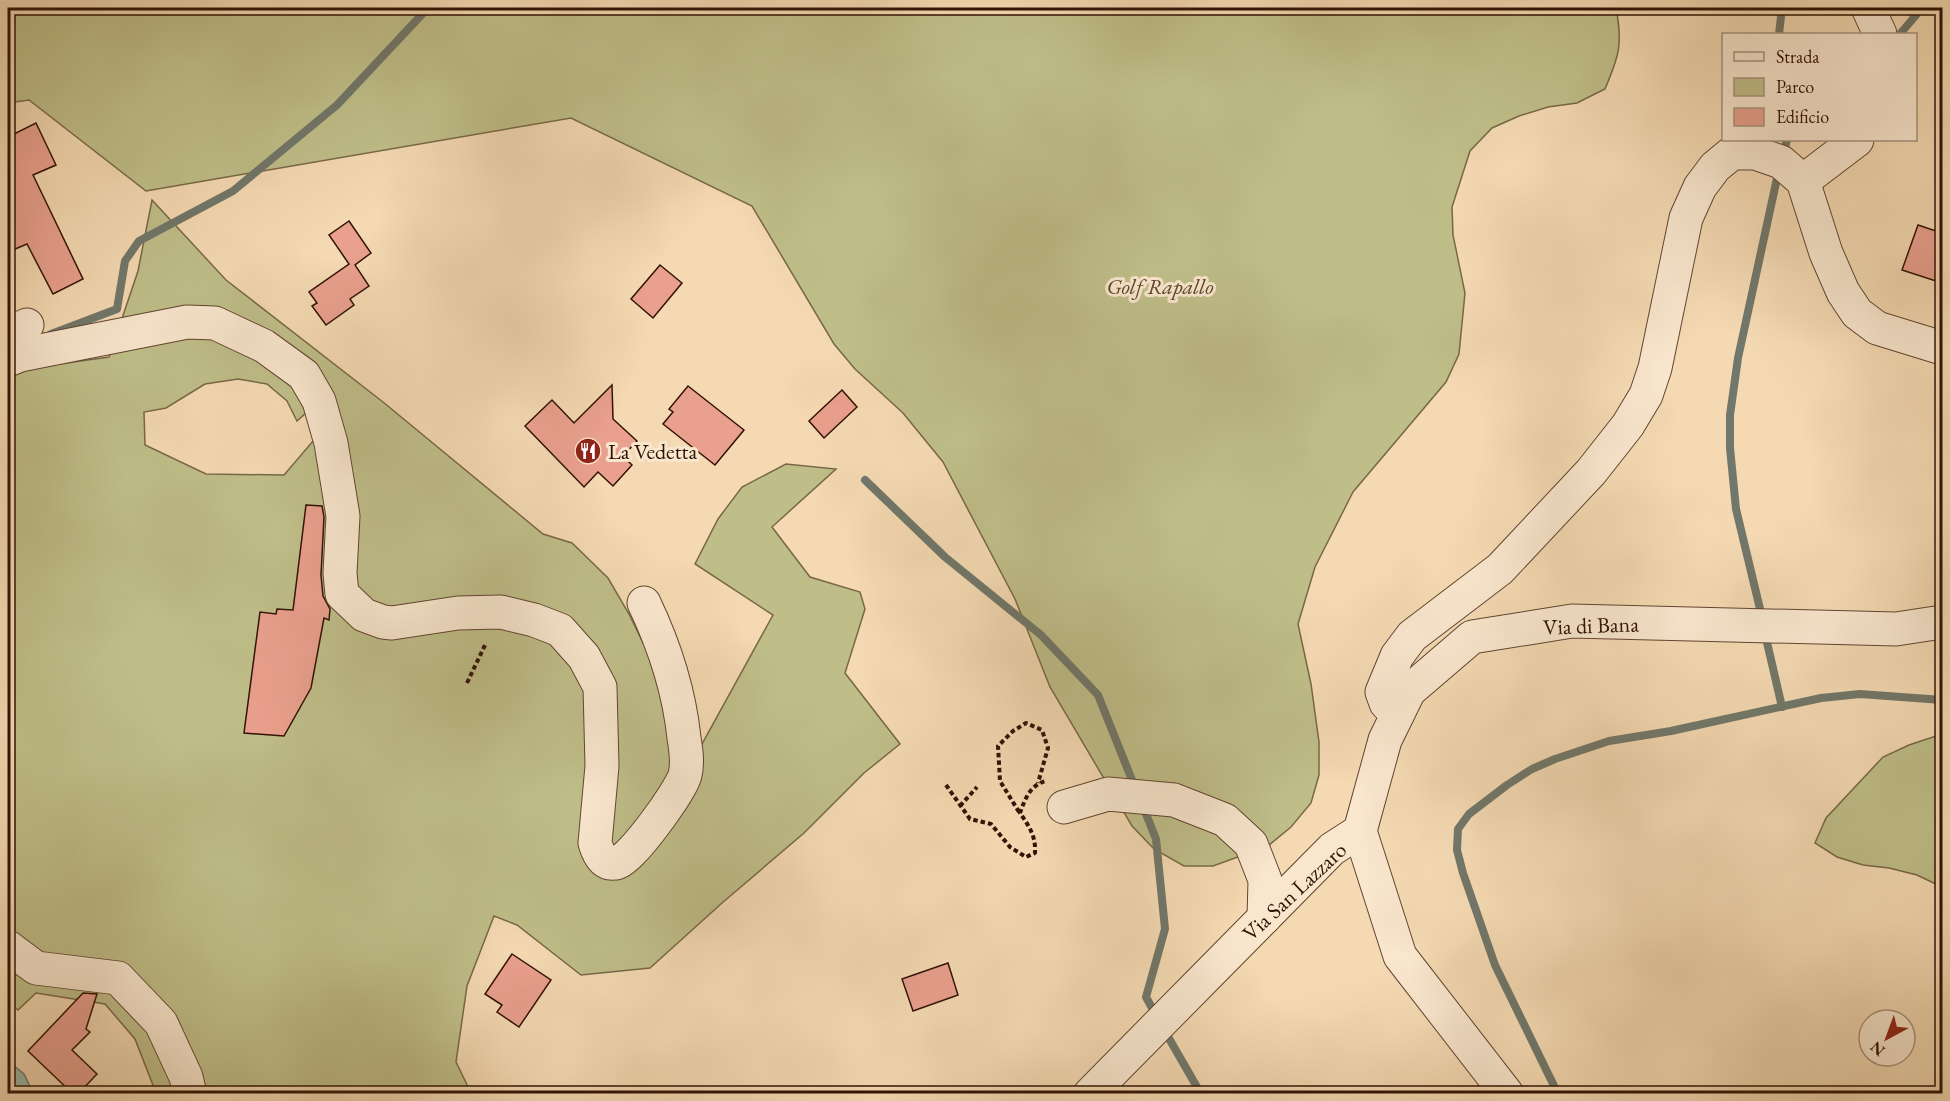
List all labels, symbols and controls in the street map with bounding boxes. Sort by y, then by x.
legend [1722,33,1917,141]
text: Strada [1776,45,1820,68]
text: Parco [1776,75,1814,98]
text: Edificio [1776,105,1829,128]
park label: Golf Rapallo [1106,272,1214,301]
restaurant icon: La Vedetta [573,436,603,466]
place label: La Vedetta [608,437,697,466]
street label: Via di Bana [1543,609,1640,642]
street label: Via San Lazzaro [1236,835,1353,947]
north arrow [1857,1008,1917,1068]
text: N [1866,1037,1889,1061]

